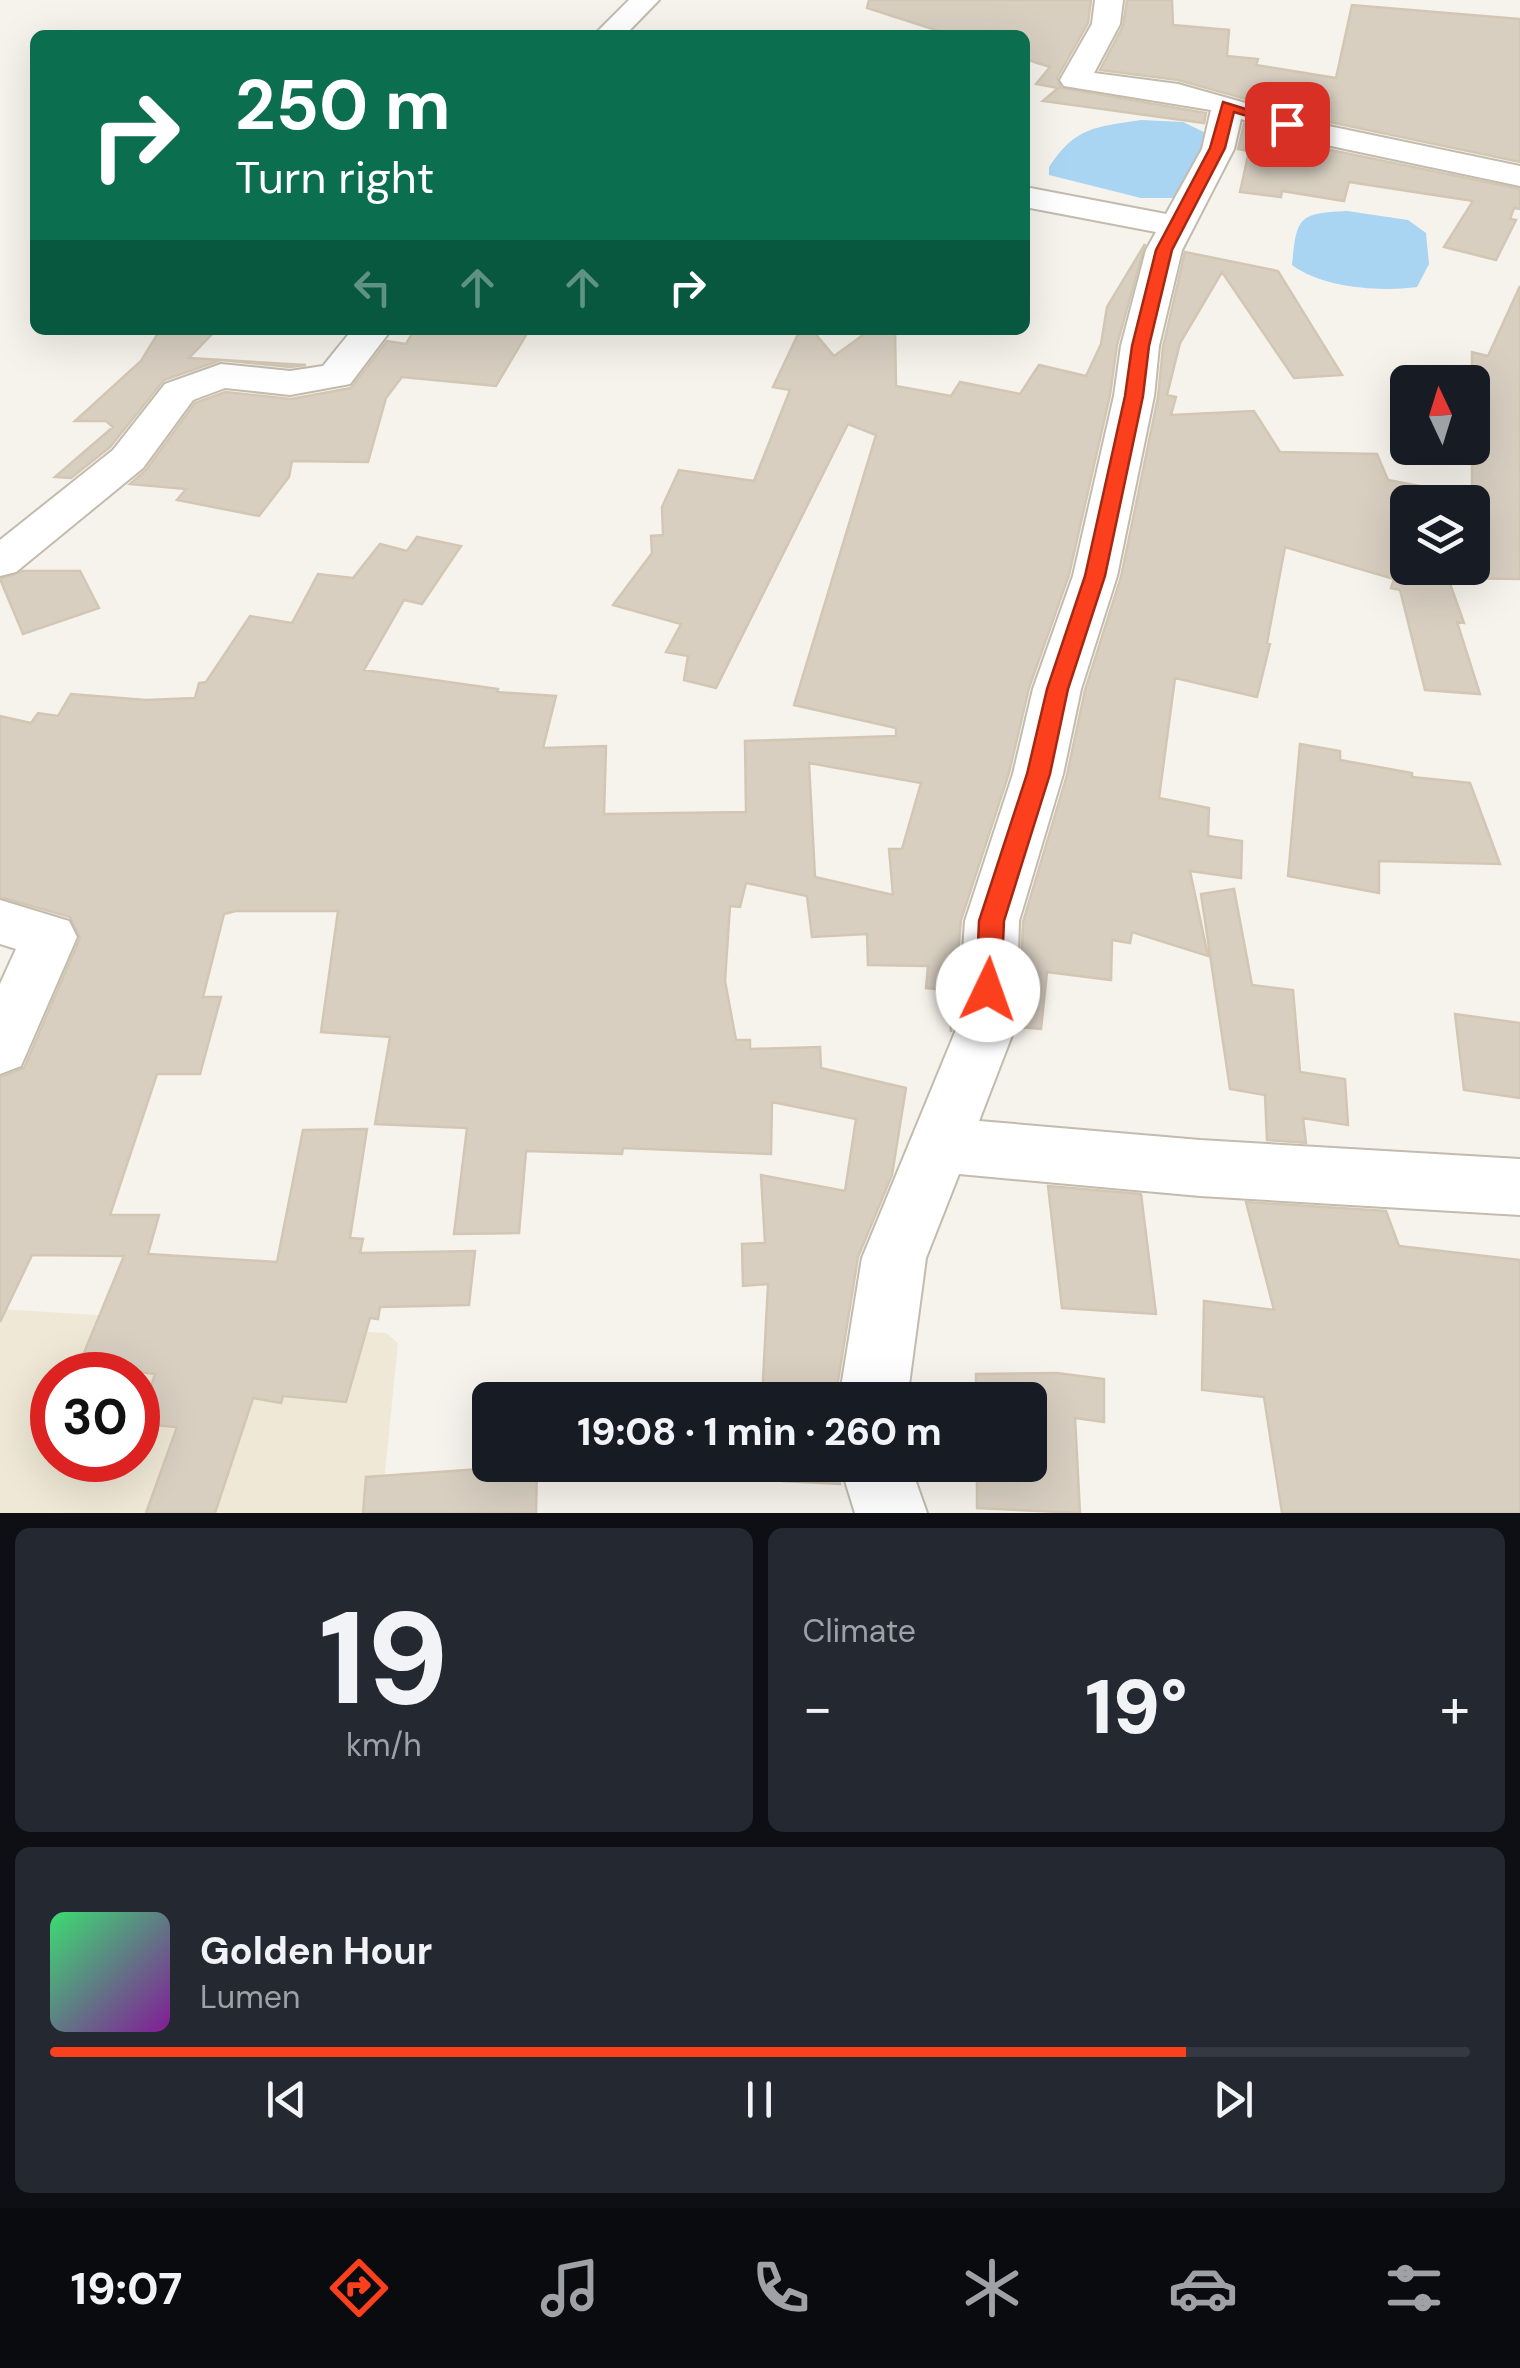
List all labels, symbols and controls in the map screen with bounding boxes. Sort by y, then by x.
text: 250 m [235,60,451,151]
icon: right [70,70,200,200]
pin [1245,82,1330,167]
icon: arrive [1260,97,1315,152]
text: Turn right [235,148,434,207]
icon: left [345,260,400,315]
icon: ahead [450,260,505,315]
icon: ahead [555,260,610,315]
icon: right [660,260,715,315]
north arrow [1390,365,1490,465]
map controls [1390,365,1490,585]
button: layers [1390,485,1490,585]
position arrow [936,938,1040,1042]
speed limit sign: 30 [30,1352,160,1482]
text: 19:08 · 1 min · 260 m [577,1407,942,1457]
text: 19 [319,1574,449,1743]
text: Climate [803,1610,916,1652]
text: 19° [1085,1659,1188,1756]
text: − [803,1672,833,1744]
text: + [1440,1672,1470,1744]
text: km/h [346,1724,422,1766]
text: Golden Hour [200,1926,432,1976]
text: Lumen [200,1976,300,2018]
icon: previous [259,2072,314,2127]
icon: pause [732,2072,787,2127]
icon: next [1206,2072,1261,2127]
icon: directions [324,2253,394,2323]
icon: music [535,2253,605,2323]
icon: phone [746,2253,816,2323]
icon: climate [957,2253,1027,2323]
icon: car [1168,2253,1238,2323]
icon: filters [1379,2253,1449,2323]
text: 19:07 [71,2259,183,2318]

